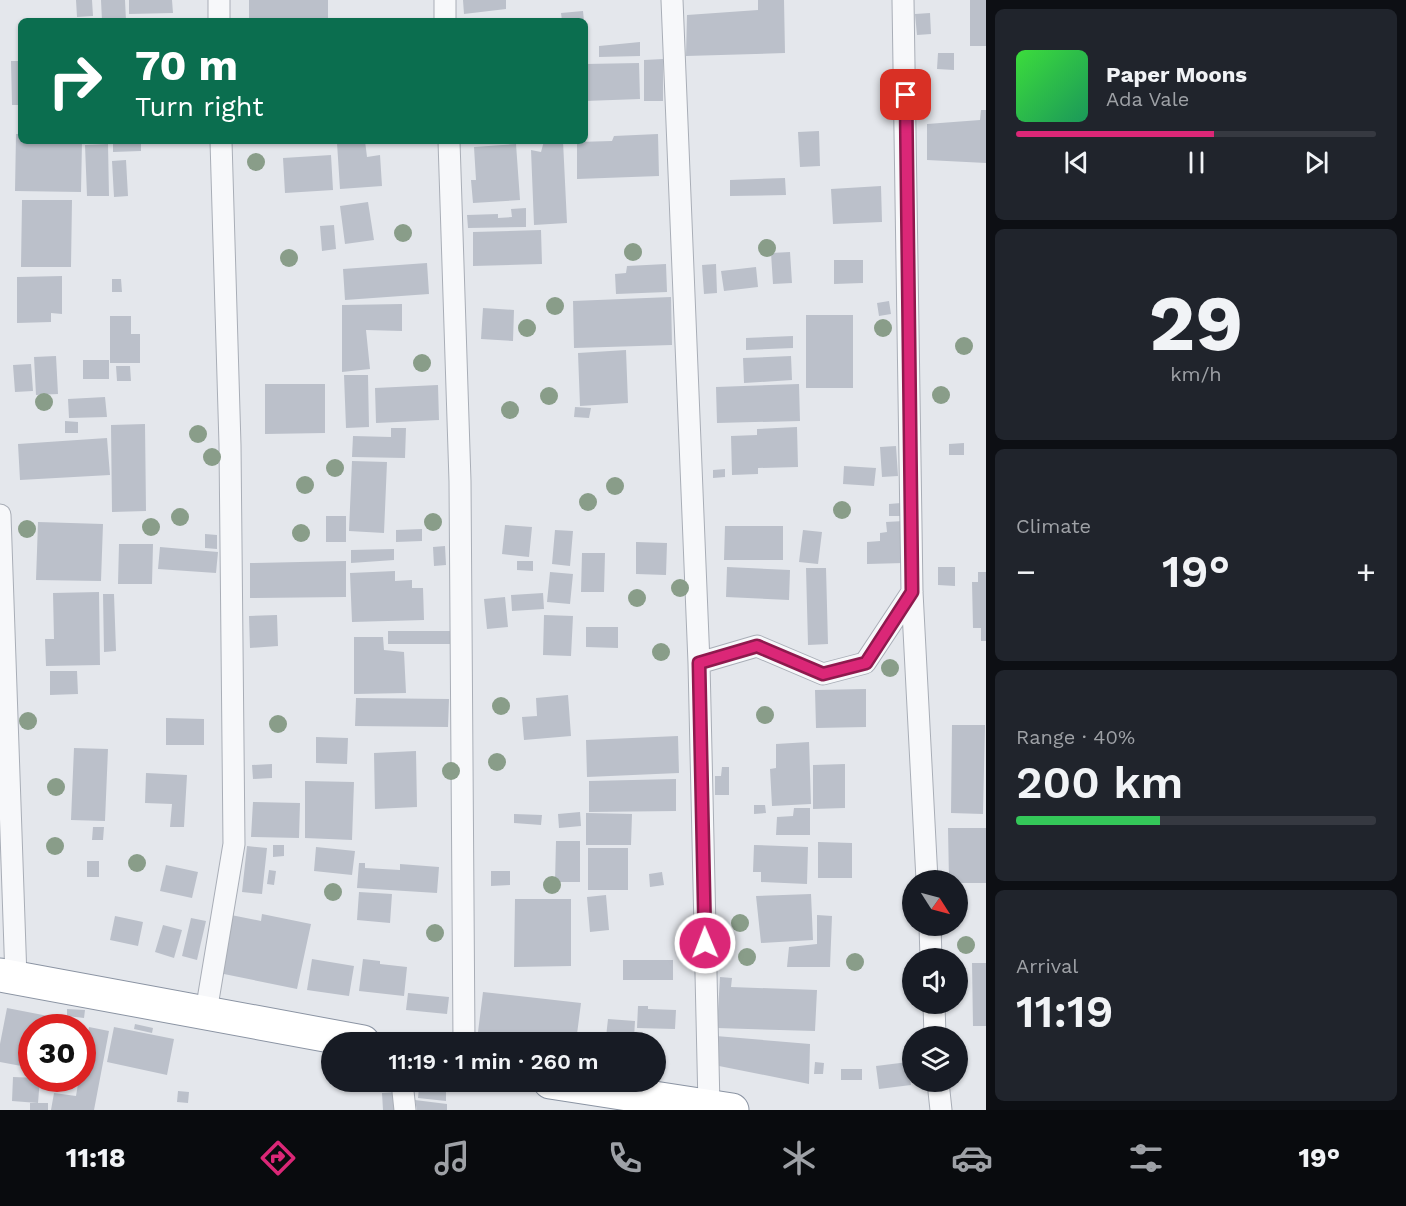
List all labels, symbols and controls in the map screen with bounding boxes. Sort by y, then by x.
text: 70 m [135,41,238,90]
icon: right [36,42,114,120]
text: Paper Moons [1106,62,1247,87]
pin [880,69,931,120]
icon: arrive [889,78,922,111]
text: Ada Vale [1106,87,1189,111]
text: Turn right [135,91,264,123]
icon: previous [1060,146,1093,179]
icon: pause [1180,146,1213,179]
icon: next [1300,146,1333,179]
text: 29 [1149,277,1243,369]
text: km/h [1170,362,1222,386]
text: Climate [1016,514,1091,538]
text: 19° [1162,545,1230,598]
text: − [1016,552,1036,591]
text: + [1356,552,1376,591]
text: Range · 40% [1016,725,1135,749]
text: 200 km [1016,756,1183,809]
north arrow [902,870,968,936]
map controls [902,870,968,1092]
position arrow [673,911,737,975]
button: sound [902,948,968,1014]
text: Arrival [1016,954,1078,978]
text: 11:19 [1016,985,1113,1038]
speed limit sign: 30 [18,1014,96,1092]
button: layers [902,1026,968,1092]
text: 11:19 · 1 min · 260 m [388,1049,599,1074]
icon: directions [257,1137,299,1179]
icon: music [431,1137,473,1179]
icon: phone [604,1137,646,1179]
icon: climate [778,1137,820,1179]
icon: car [951,1137,993,1179]
icon: filters [1125,1137,1167,1179]
text: 11:18 [66,1142,126,1174]
text: 19° [1298,1142,1340,1174]

